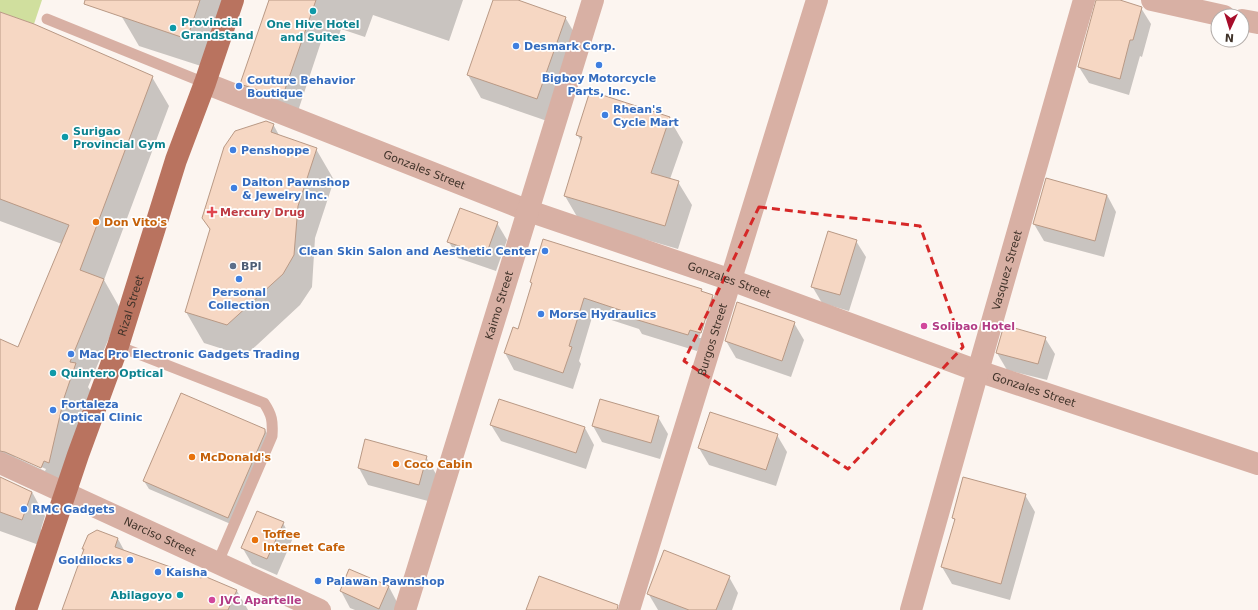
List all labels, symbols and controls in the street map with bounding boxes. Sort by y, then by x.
marker: One Hive Hotel and Suites [308,6,318,16]
north arrow [1210,8,1250,48]
place label: Provincial Grandstand [181,16,254,42]
place label: One Hive Hotel and Suites [266,18,360,44]
marker: Provincial Grandstand [168,23,178,33]
text: N [1224,31,1234,44]
place label: Desmark Corp. [524,40,616,53]
marker: Desmark Corp. [511,41,521,51]
marker: Bigboy Motorcycle Parts, Inc. [594,60,604,70]
place label: Bigboy Motorcycle Parts, Inc. [542,72,656,98]
place label: Couture Behavior Boutique [247,74,356,100]
marker: Couture Behavior Boutique [234,81,244,91]
place label: Rhean's Cycle Mart [613,103,679,129]
marker: Rhean's Cycle Mart [600,110,610,120]
place label: Surigao Provincial Gym [73,125,166,151]
marker: Surigao Provincial Gym [60,132,70,142]
place label: Penshoppe [241,144,310,157]
marker: Penshoppe [228,145,238,155]
street label: Gonzales Street [381,148,468,193]
place label: Dalton Pawnshop & Jewelry Inc. [242,176,350,202]
marker: Dalton Pawnshop & Jewelry Inc. [229,183,239,193]
place label: Mercury Drug [220,206,305,219]
marker: Mercury Drug [207,207,217,217]
place label: Don Vito's [104,216,168,229]
marker: Don Vito's [91,217,101,227]
street label: Vasquez Street [990,228,1025,312]
place label: Clean Skin Salon and Aesthetic Center [299,245,538,258]
marker: Clean Skin Salon and Aesthetic Center [540,246,550,256]
place label: BPI [241,260,262,273]
street label: Gonzales Street [686,260,773,301]
marker: BPI [228,261,238,271]
street label: Kaimo Street [483,269,516,341]
street label: Rizal Street [115,273,147,338]
marker: Personal Collection [234,274,244,284]
place label: Personal Collection [208,286,270,312]
street label: Burgos Street [696,301,730,378]
place label: Morse Hydraulics [549,308,657,321]
marker: Morse Hydraulics [536,309,546,319]
place label: Solibao Hotel [932,320,1015,333]
marker: Solibao Hotel [919,321,929,331]
place label: Mac Pro Electronic Gadgets Trading [79,348,300,361]
marker: Mac Pro Electronic Gadgets Trading [66,349,76,359]
place label: Quintero Optical [61,367,163,380]
marker: Quintero Optical [48,368,58,378]
street label: Gonzales Street [990,370,1078,410]
place label: Fortaleza Optical Clinic [61,398,143,424]
marker: Fortaleza Optical Clinic [48,405,58,415]
place label: McDonald's [200,451,271,464]
marker: McDonald's [187,452,197,462]
place label: Coco Cabin [404,458,473,471]
marker: Coco Cabin [391,459,401,469]
place label: RMC Gadgets [32,503,115,516]
marker: RMC Gadgets [19,504,29,514]
street label: Narciso Street [122,515,198,559]
place label: Toffee Internet Cafe [263,528,345,554]
marker: Toffee Internet Cafe [250,535,260,545]
place label: Goldilocks [58,554,122,567]
marker: Goldilocks [125,555,135,565]
place label: Kaisha [166,566,208,579]
marker: Kaisha [153,567,163,577]
place label: Palawan Pawnshop [326,575,445,588]
marker: Palawan Pawnshop [313,576,323,586]
place label: Abilagoyo [110,589,172,602]
marker: Abilagoyo [175,590,185,600]
place label: JVC Apartelle [219,594,301,607]
marker: JVC Apartelle [207,595,217,605]

